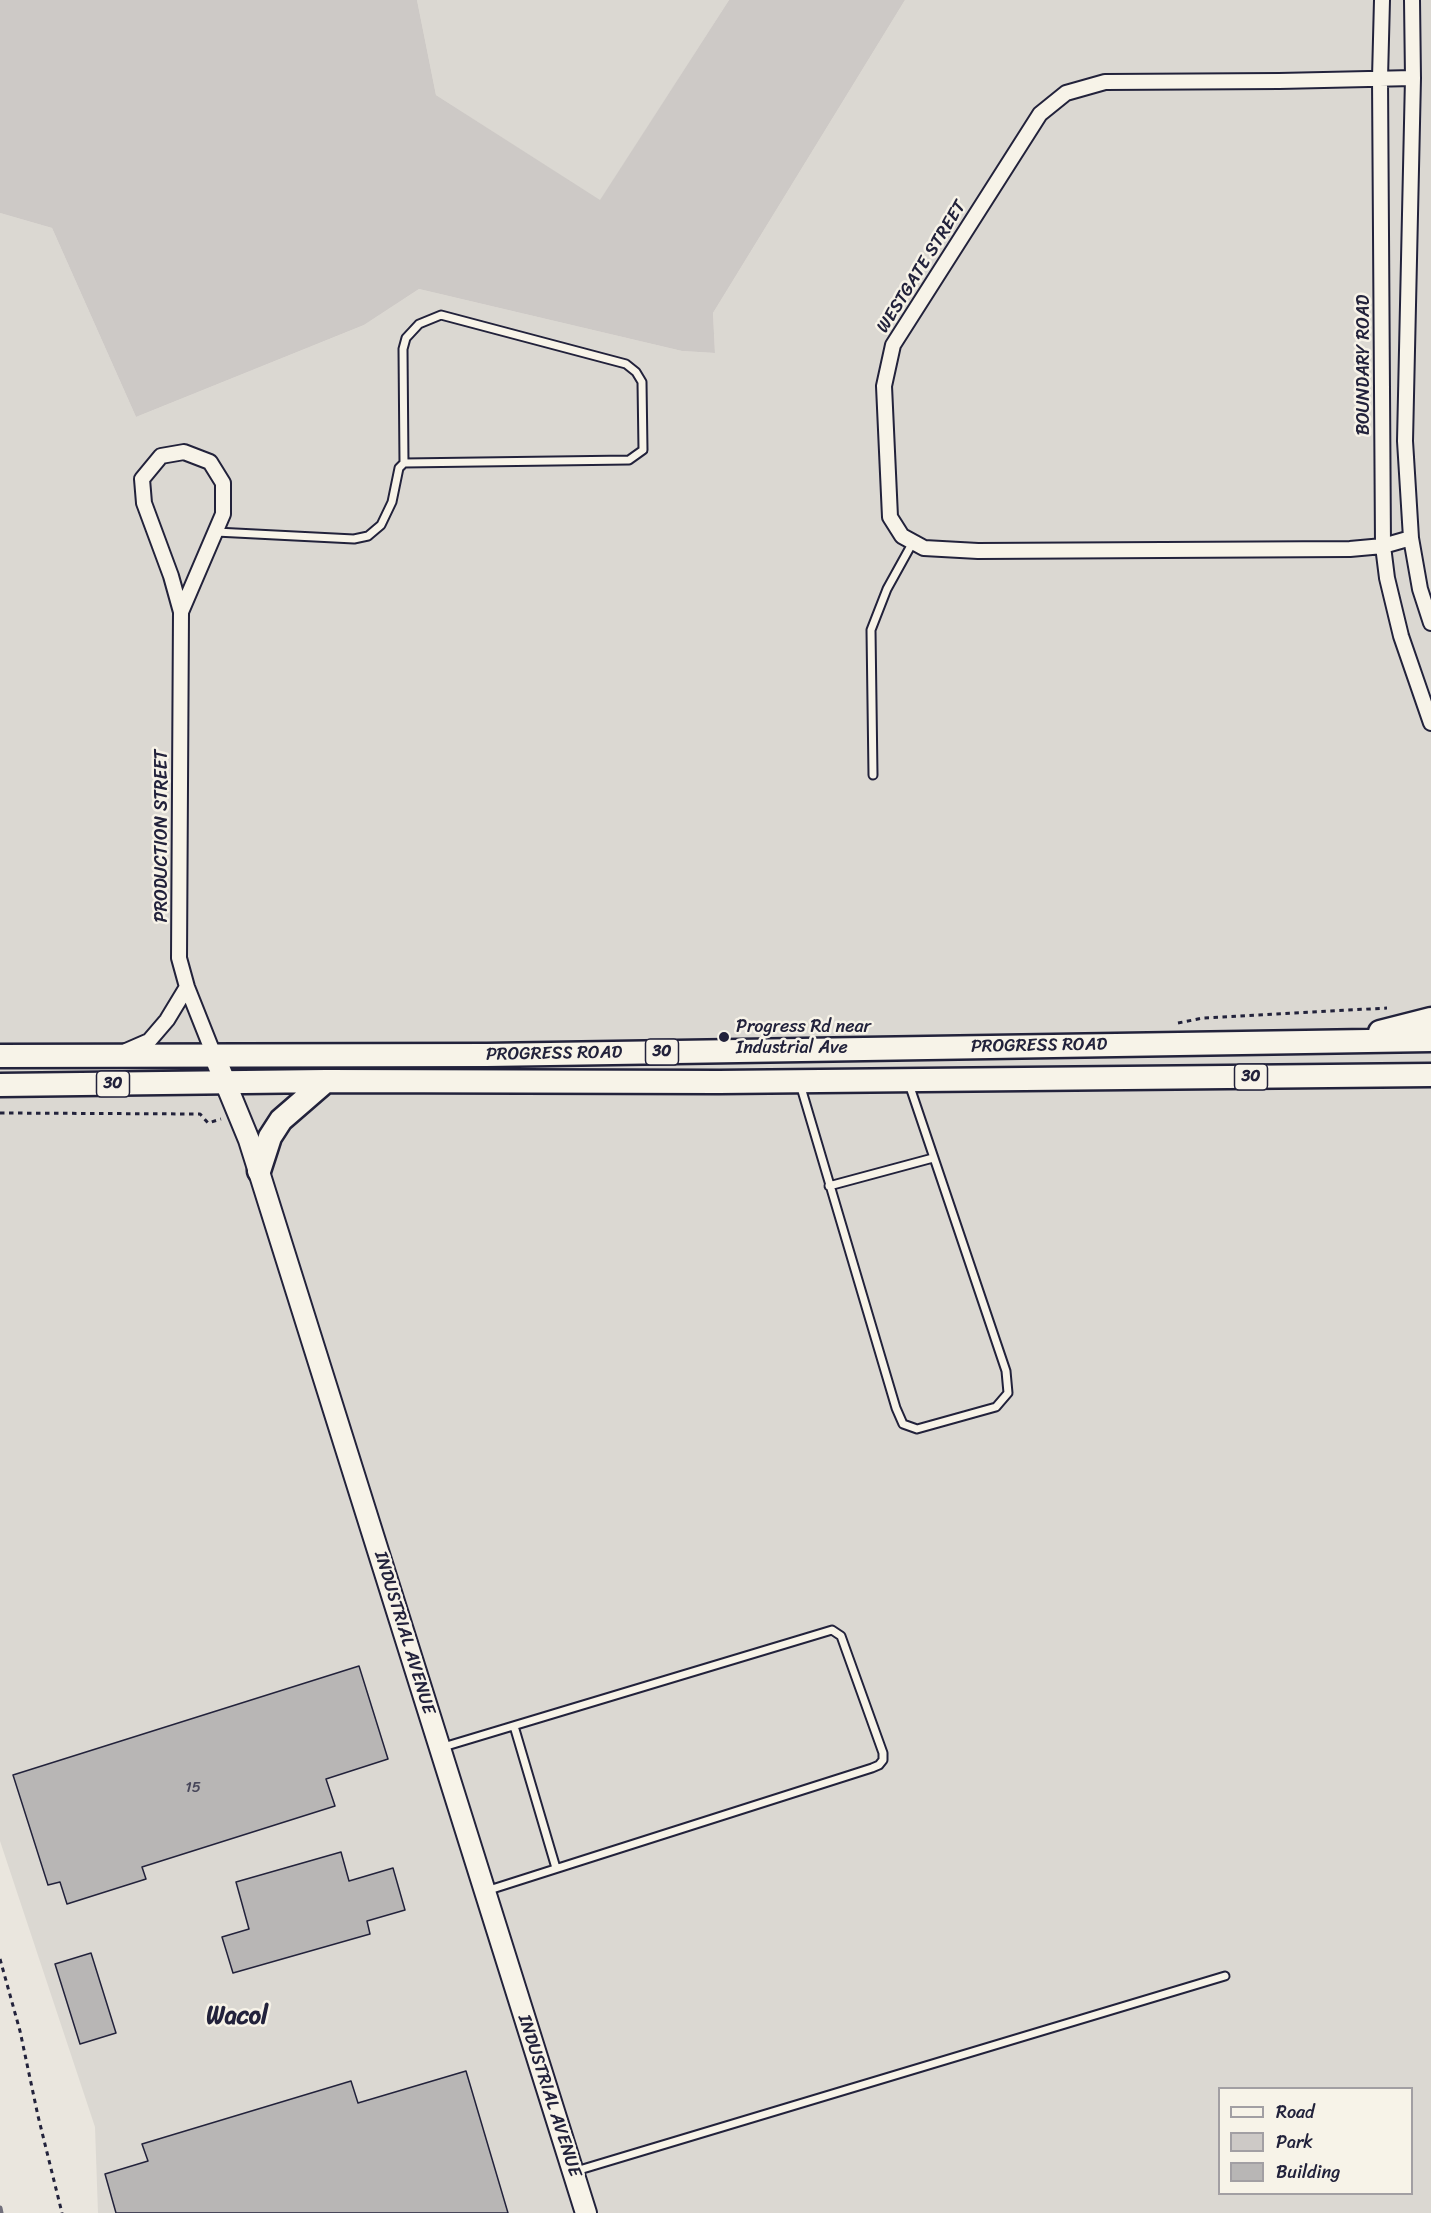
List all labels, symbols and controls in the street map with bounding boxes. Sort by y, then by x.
street label: WESTGATE STREET [873,197,971,337]
street label: BOUNDARY ROAD [1353,295,1375,435]
street label: PRODUCTION STREET [151,750,173,922]
place label: Progress Rd near Industrial Ave [736,1016,871,1058]
marker: Progress Rd near Industrial Ave [717,1030,731,1044]
street label: PROGRESS ROAD [971,1034,1107,1058]
road number: 30 [646,1039,678,1065]
street label: PROGRESS ROAD [486,1042,622,1066]
road number: 30 [1234,1064,1268,1090]
road number: 30 [96,1071,130,1097]
street label: INDUSTRIAL AVENUE [369,1549,439,1717]
house number: 15 [185,1779,201,1797]
district label: Wacol [206,2003,268,2031]
street label: INDUSTRIAL AVENUE [513,2012,585,2180]
legend [1218,2087,1413,2195]
text: Road [1276,2096,1315,2128]
text: Park [1276,2126,1313,2158]
text: Building [1276,2156,1340,2188]

